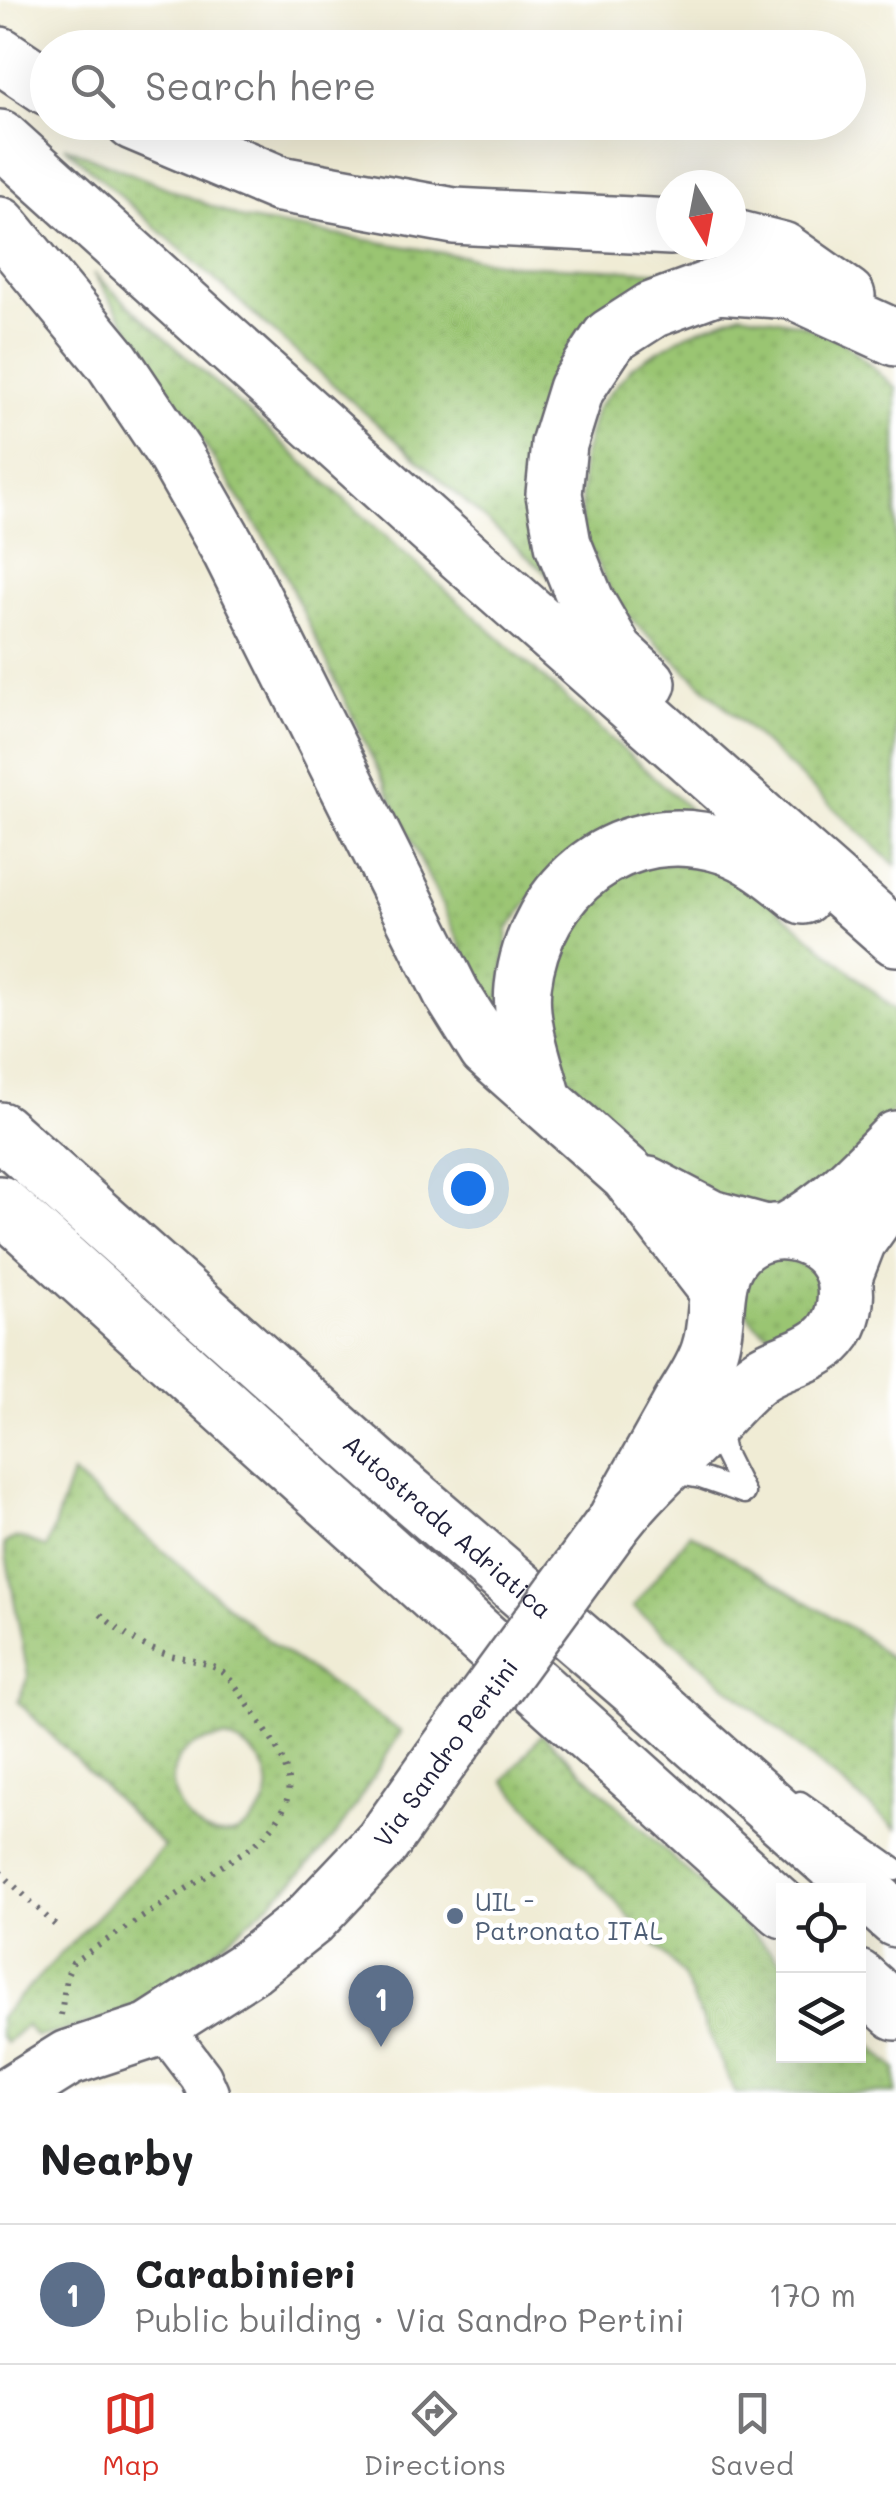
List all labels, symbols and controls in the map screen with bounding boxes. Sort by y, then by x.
search box [30,30,866,140]
icon: search [65,58,120,113]
text: Search here [145,60,376,110]
north arrow [656,170,746,260]
your location [443,1163,494,1214]
street label: Autostrada Adriatica [337,1427,559,1625]
street label: Via Sandro Pertini [366,1652,524,1853]
map controls [776,1883,866,2063]
button: locate [776,1883,866,1973]
place label: UIL - Patronato ITAL [475,1885,663,1946]
marker: UIL - Patronato ITAL [444,1905,466,1927]
pin: 1 [348,1964,414,2047]
button: layers [776,1973,866,2063]
text: Nearby [40,2131,194,2186]
text: Carabinieri [135,2248,357,2298]
text: 1 [65,2273,80,2315]
text: 170 m [768,2273,856,2315]
text: Public building · Via Sandro Pertini [135,2298,684,2340]
tab: Map [102,2386,159,2482]
tab: Directions [364,2386,506,2482]
tab: Saved [711,2386,794,2482]

